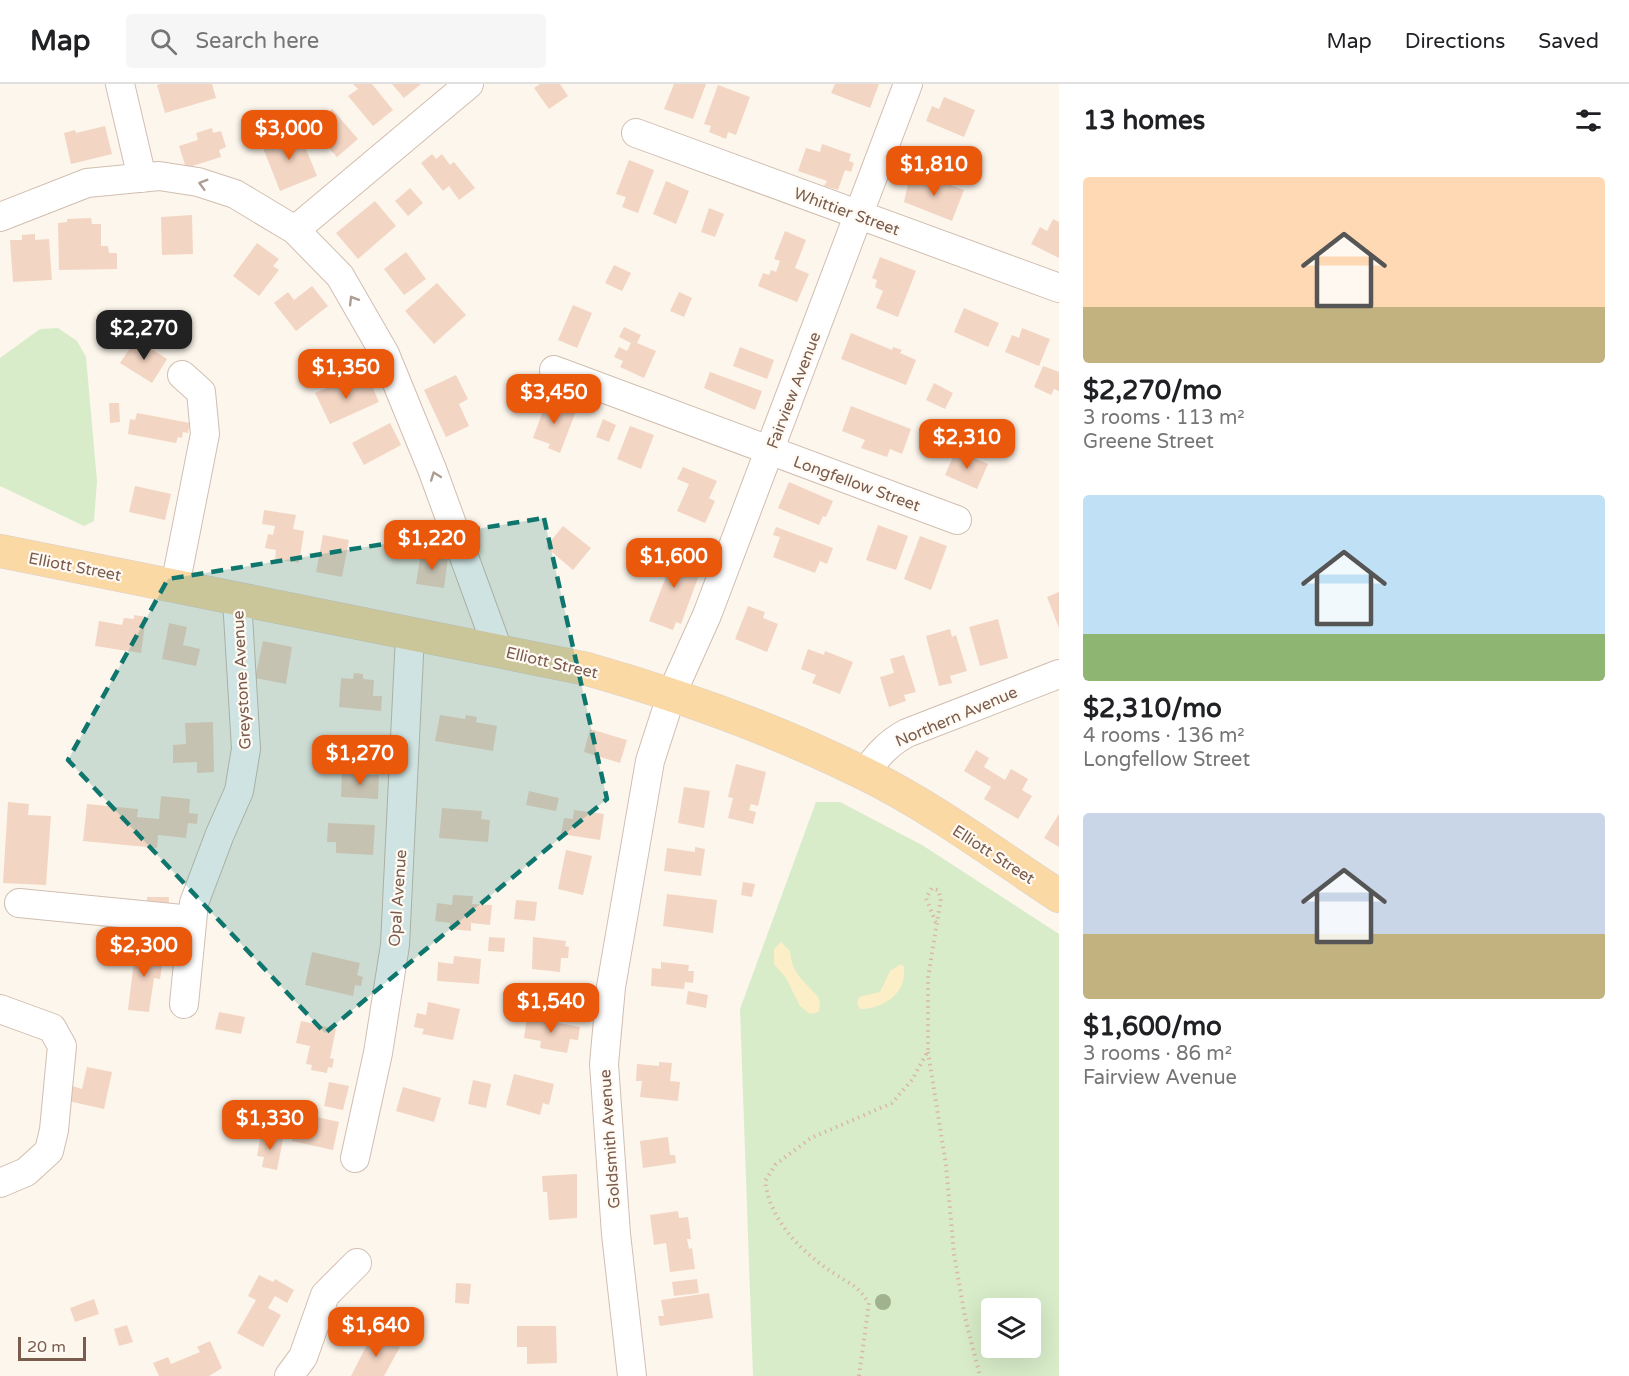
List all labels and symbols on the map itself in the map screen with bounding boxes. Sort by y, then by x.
pin: $3,000 [240,110,338,161]
pin: $1,810 [885,146,983,197]
one-way arrow [198,179,208,192]
street label: Whittier Street [791,184,902,240]
one-way arrow [349,296,361,306]
pin: $2,270 [95,310,193,361]
street label: Fairview Avenue [763,329,825,451]
pin: $1,350 [297,349,395,400]
pin: $3,450 [505,374,603,425]
pin: $2,310 [918,419,1016,470]
street label: Longfellow Street [790,452,923,516]
one-way arrow [429,472,442,482]
pin: $1,220 [383,520,481,571]
pin: $1,600 [625,538,723,589]
street label: Elliott Street [27,548,123,586]
street label: Greystone Avenue [228,610,256,750]
street label: Elliott Street [504,643,600,683]
street label: Northern Avenue [892,682,1020,752]
pin: $1,270 [311,735,409,786]
street label: Elliott Street [949,821,1038,889]
street label: Opal Avenue [385,849,411,947]
pin: $2,300 [95,927,193,978]
pin: $1,540 [502,983,600,1034]
street label: Goldsmith Avenue [595,1069,625,1209]
pin: $1,330 [221,1100,319,1151]
pin: $1,640 [327,1307,425,1358]
scale bar [18,1334,86,1362]

